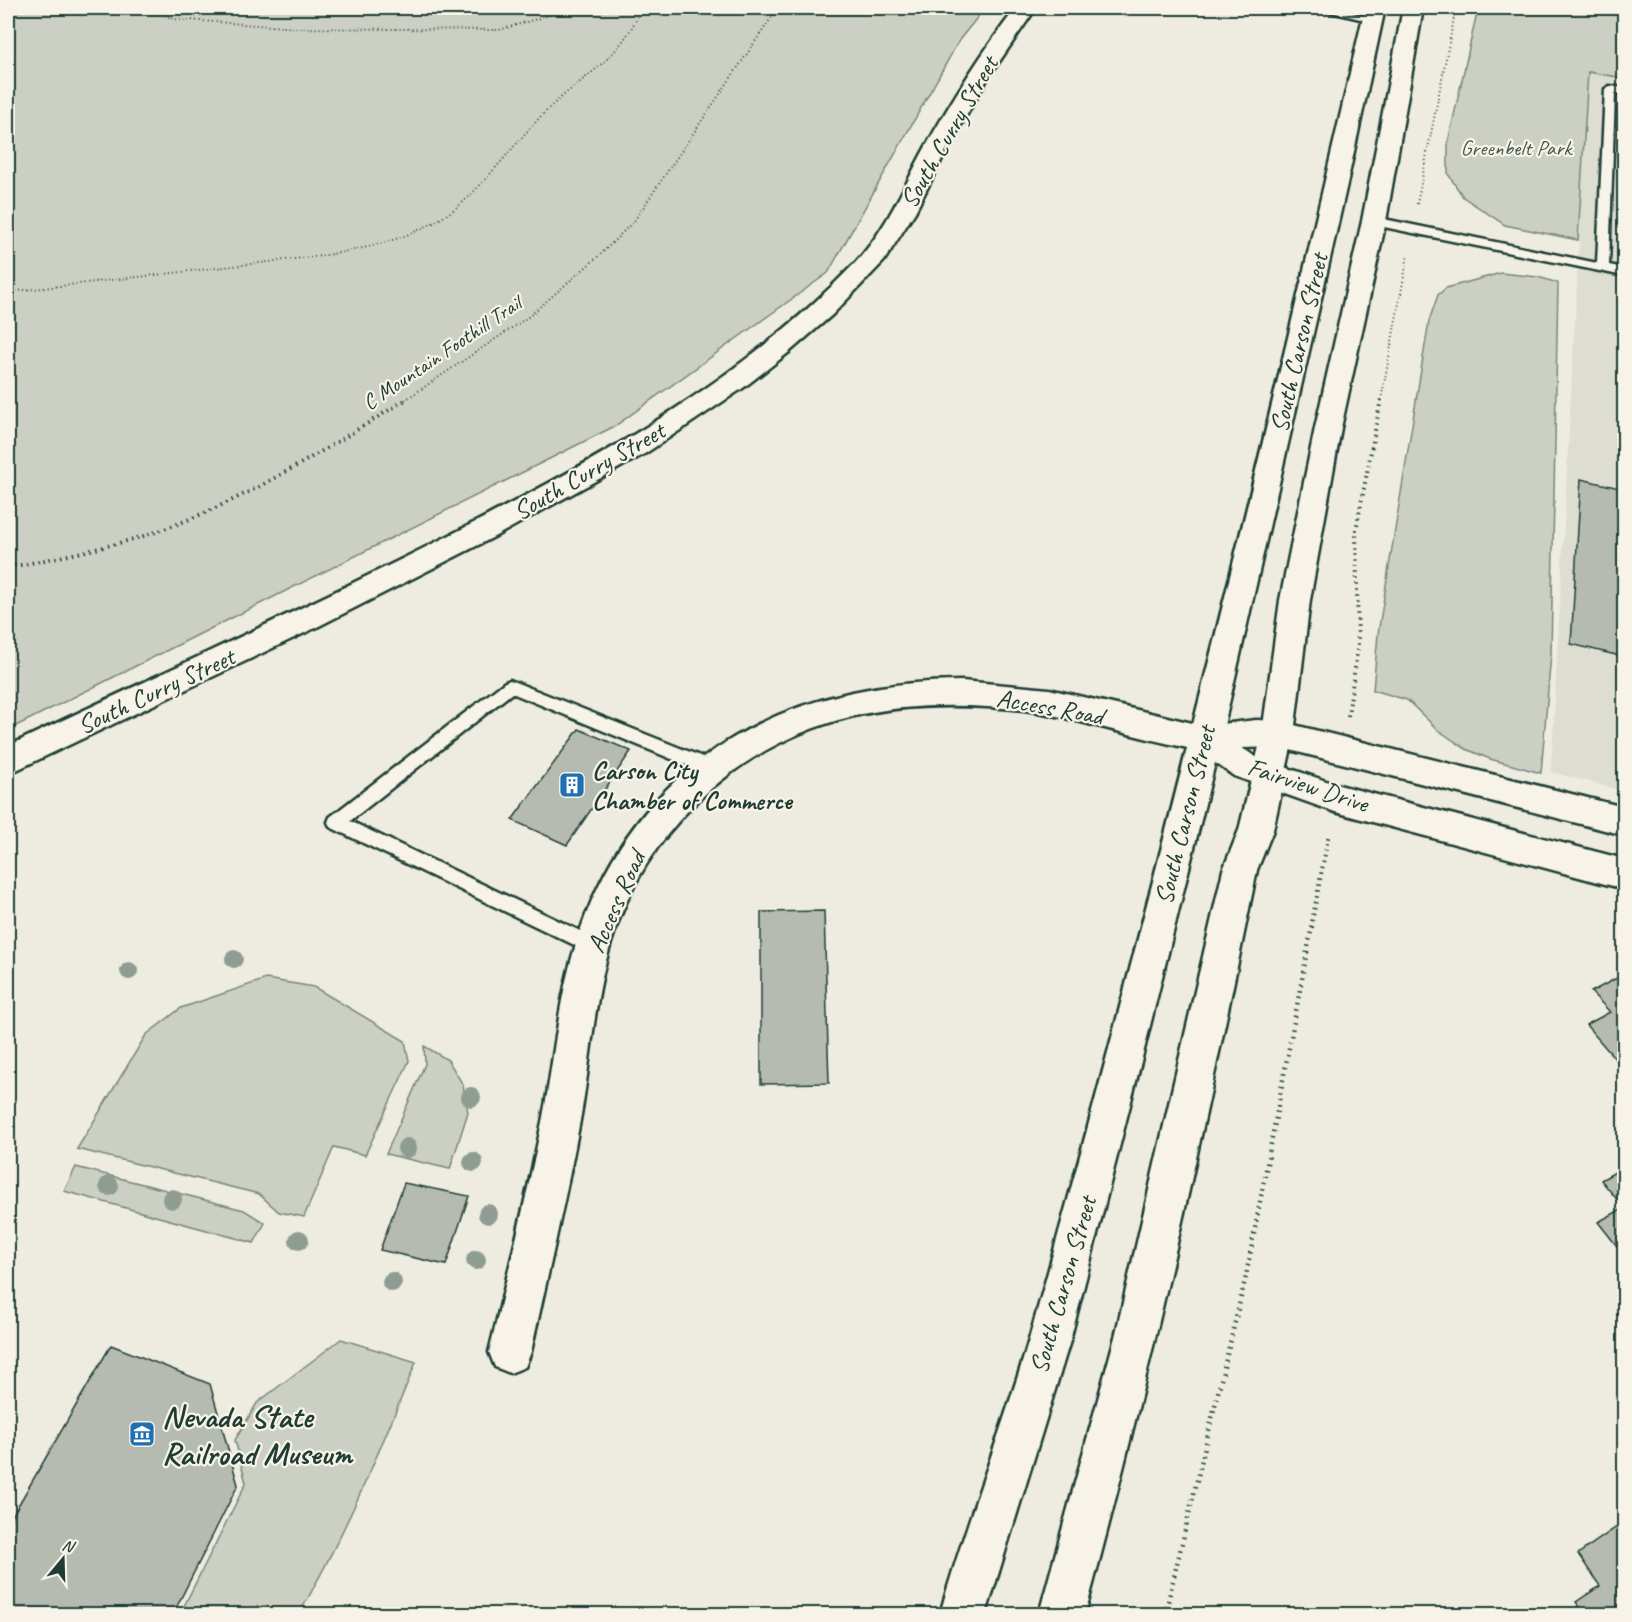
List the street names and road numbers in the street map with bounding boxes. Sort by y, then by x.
street label: South Curry Street [892,48,1007,214]
street label: South Carson Street [1262,248,1336,436]
street label: C Mountain Foothill Trail [357,287,530,417]
street label: South Curry Street [507,413,673,528]
street label: South Curry Street [72,639,242,742]
street label: Access Road [994,681,1110,733]
street label: South Carson Street [1147,720,1224,908]
street label: Fairview Drive [1244,750,1374,820]
street label: Access Road [579,843,655,958]
street label: South Carson Street [1022,1190,1105,1377]

